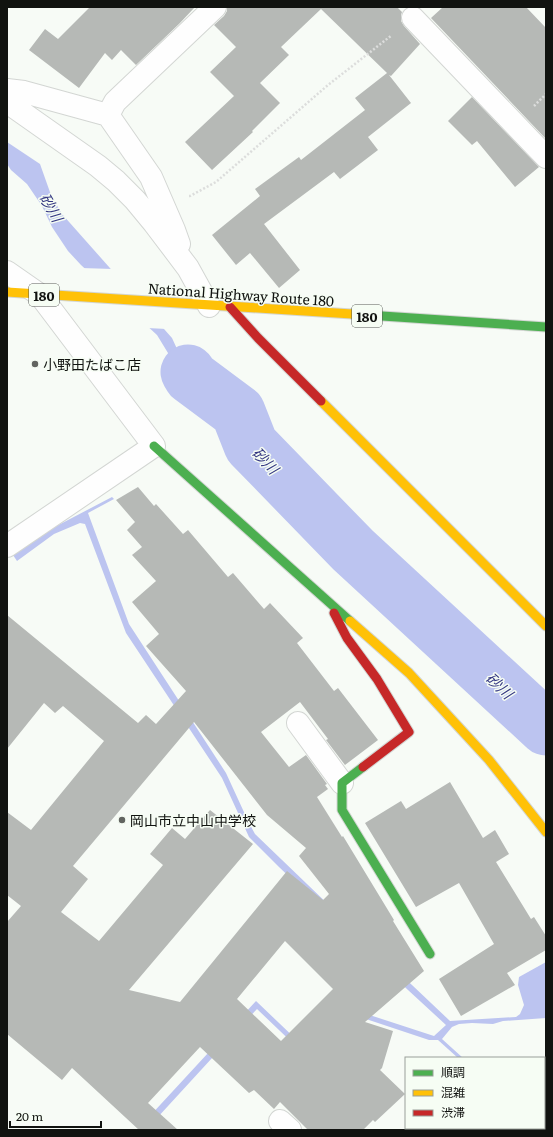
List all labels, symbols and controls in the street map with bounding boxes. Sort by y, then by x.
water label: 砂川 [35,188,70,227]
street label: National Highway Route 180 [147,278,335,310]
road number: 180 [29,284,59,306]
road number: 180 [352,305,382,327]
place label: 小野田たばこ店 [43,354,141,374]
marker: 小野田たばこ店 [30,359,40,369]
water label: 砂川 [247,441,286,480]
water label: 砂川 [481,666,520,705]
place label: 岡山市立中山中学校 [130,810,256,830]
marker: 岡山市立中山中学校 [117,815,127,825]
legend [405,1057,545,1129]
text: 順調 [441,1063,465,1081]
text: 混雑 [441,1083,465,1101]
scale bar [10,1103,101,1129]
text: 渋滞 [441,1103,465,1121]
text: 20 m [16,1107,43,1125]

